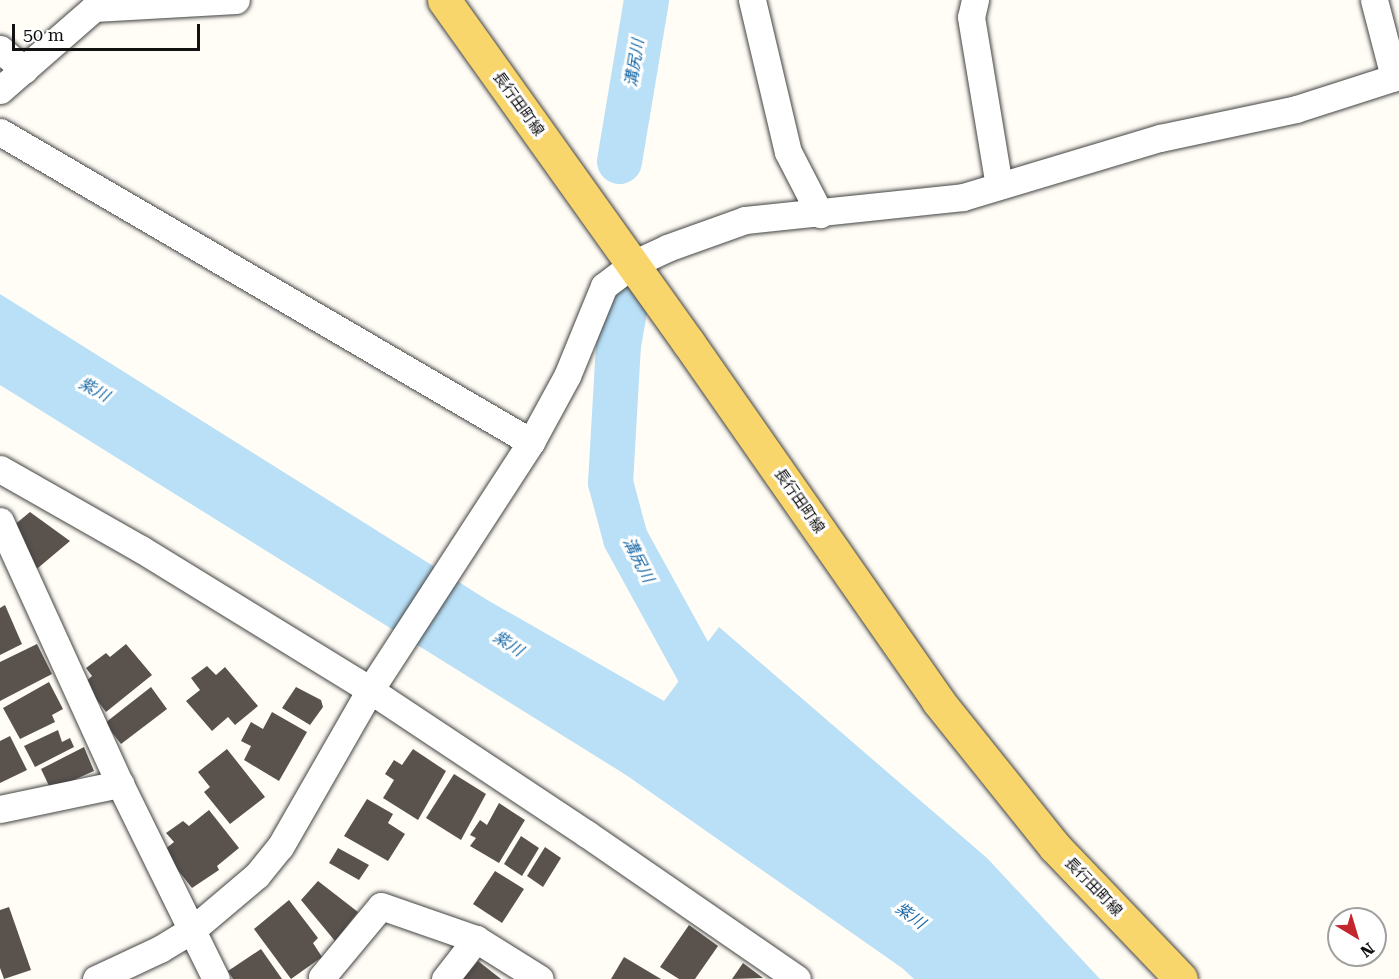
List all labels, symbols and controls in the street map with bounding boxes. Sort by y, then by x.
scale bar [15,12,202,50]
text: 50 m [23,24,64,45]
water label: 溝尻川 [622,38,648,88]
street label: 長行田町線 [489,68,547,140]
water label: 紫川 [75,374,113,406]
street label: 長行田町線 [770,465,828,537]
water label: 溝尻川 [619,534,657,586]
water label: 紫川 [489,627,527,661]
street label: 長行田町線 [1060,854,1126,920]
water label: 紫川 [891,899,929,933]
north arrow [1327,907,1387,967]
text: N [1356,939,1378,961]

